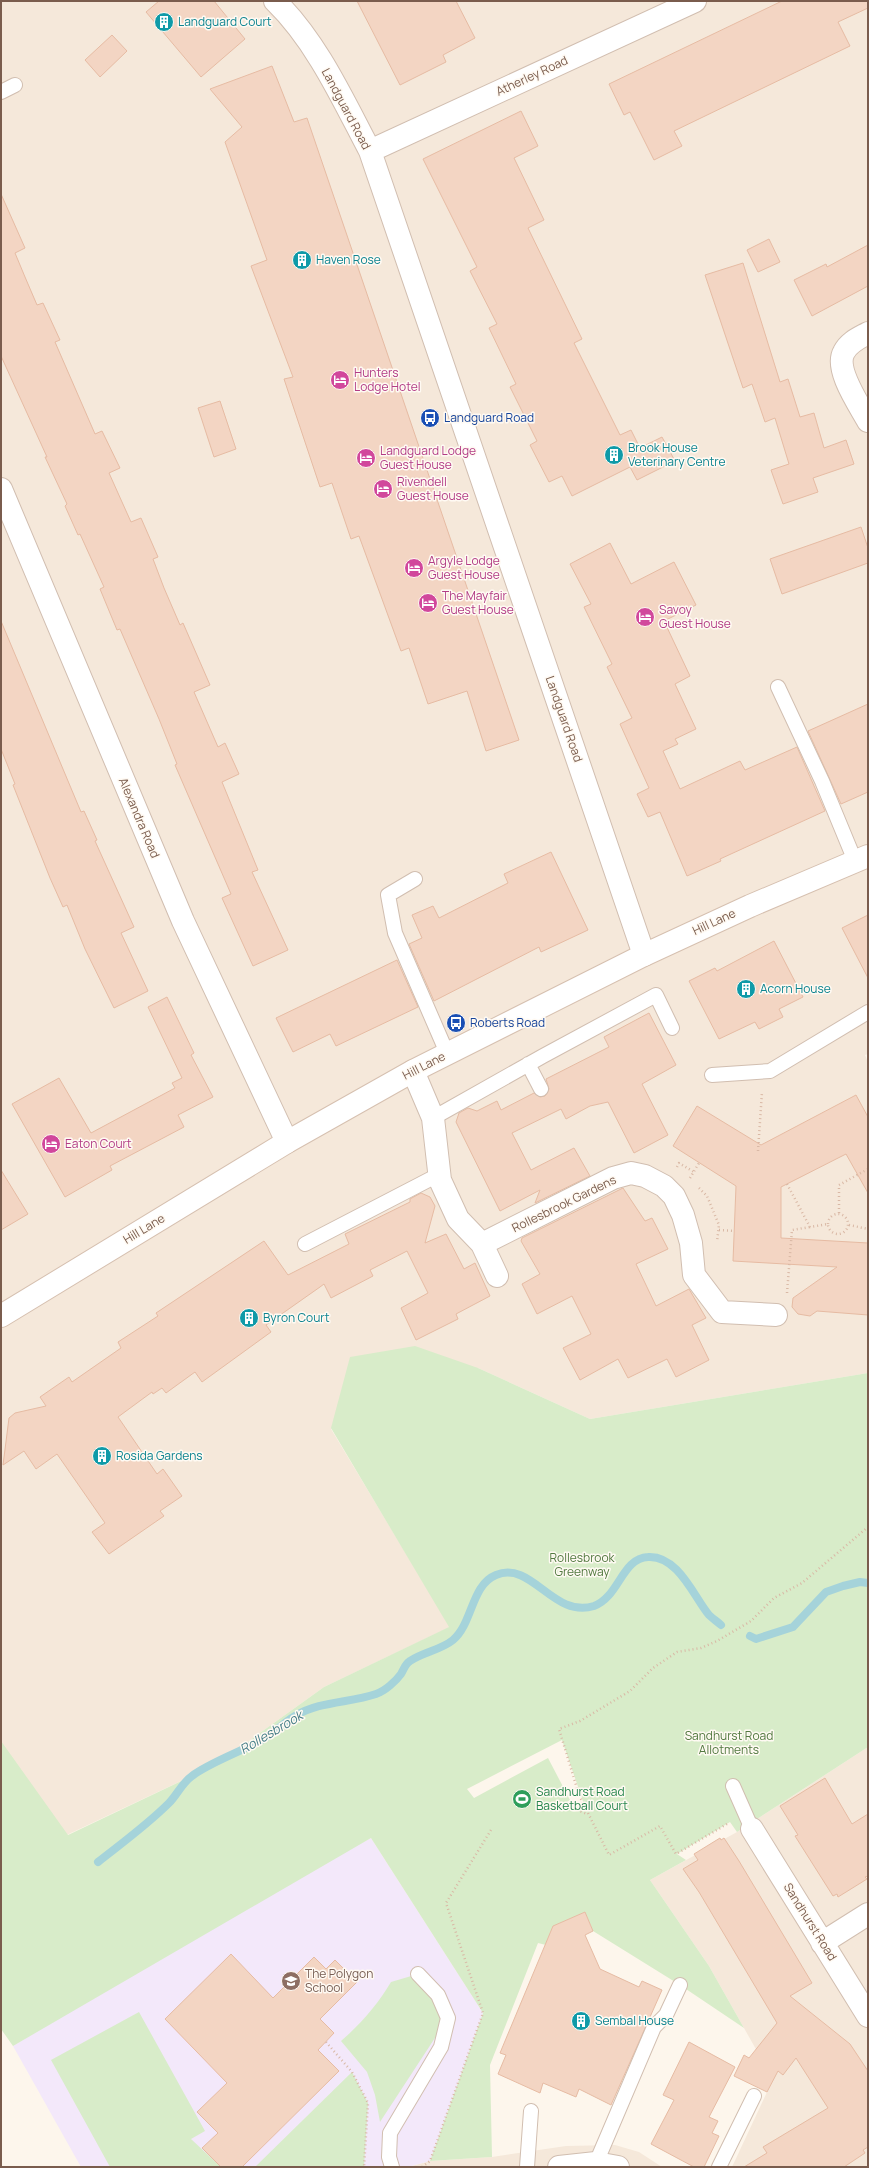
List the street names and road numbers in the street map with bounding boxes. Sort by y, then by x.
street label: Atherley Road [493,51,571,100]
street label: Landguard Road [318,65,375,153]
street label: Landguard Road [542,673,587,764]
street label: Alexandra Road [115,775,164,861]
street label: Hill Lane [689,904,738,939]
street label: Hill Lane [399,1048,448,1084]
street label: Rollesbrook Gardens [509,1171,619,1236]
street label: Hill Lane [120,1209,168,1248]
street label: Sandhurst Road [780,1880,841,1964]

